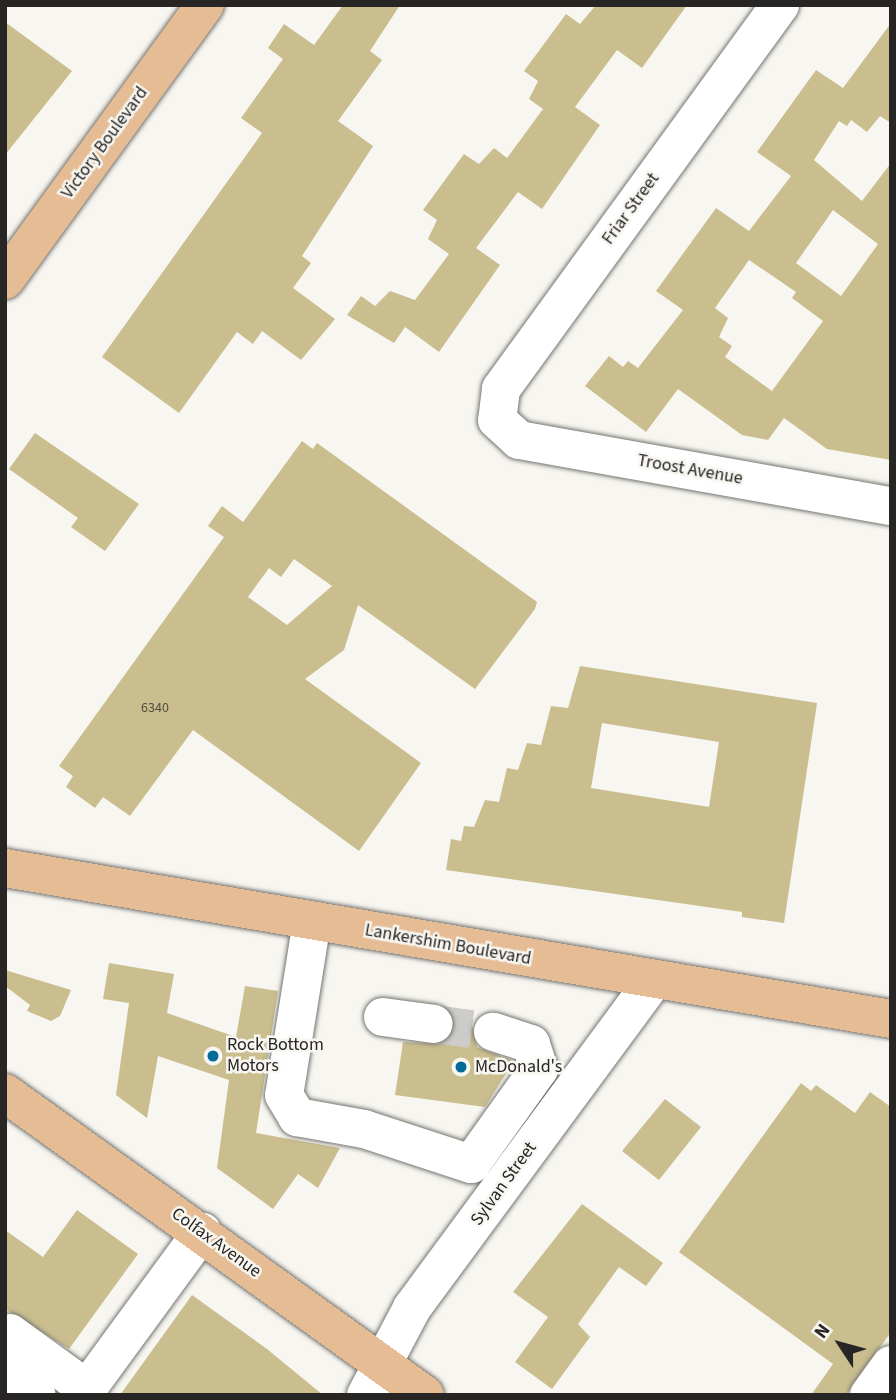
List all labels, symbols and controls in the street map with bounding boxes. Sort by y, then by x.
street label: Victory Boulevard [57,83,153,203]
street label: Friar Street [598,169,664,249]
street label: Troost Avenue [636,450,744,490]
house number: 6340 [141,700,169,716]
street label: Lankershim Boulevard [363,920,533,970]
place label: Rock Bottom Motors [227,1035,324,1078]
marker: Rock Bottom Motors [205,1048,221,1064]
place label: McDonald's [475,1056,562,1078]
marker: McDonald's [453,1059,469,1075]
street label: Sylvan Street [466,1138,542,1230]
street label: Colfax Avenue [167,1203,265,1283]
north arrow [805,1309,875,1379]
text: N [808,1318,837,1344]

